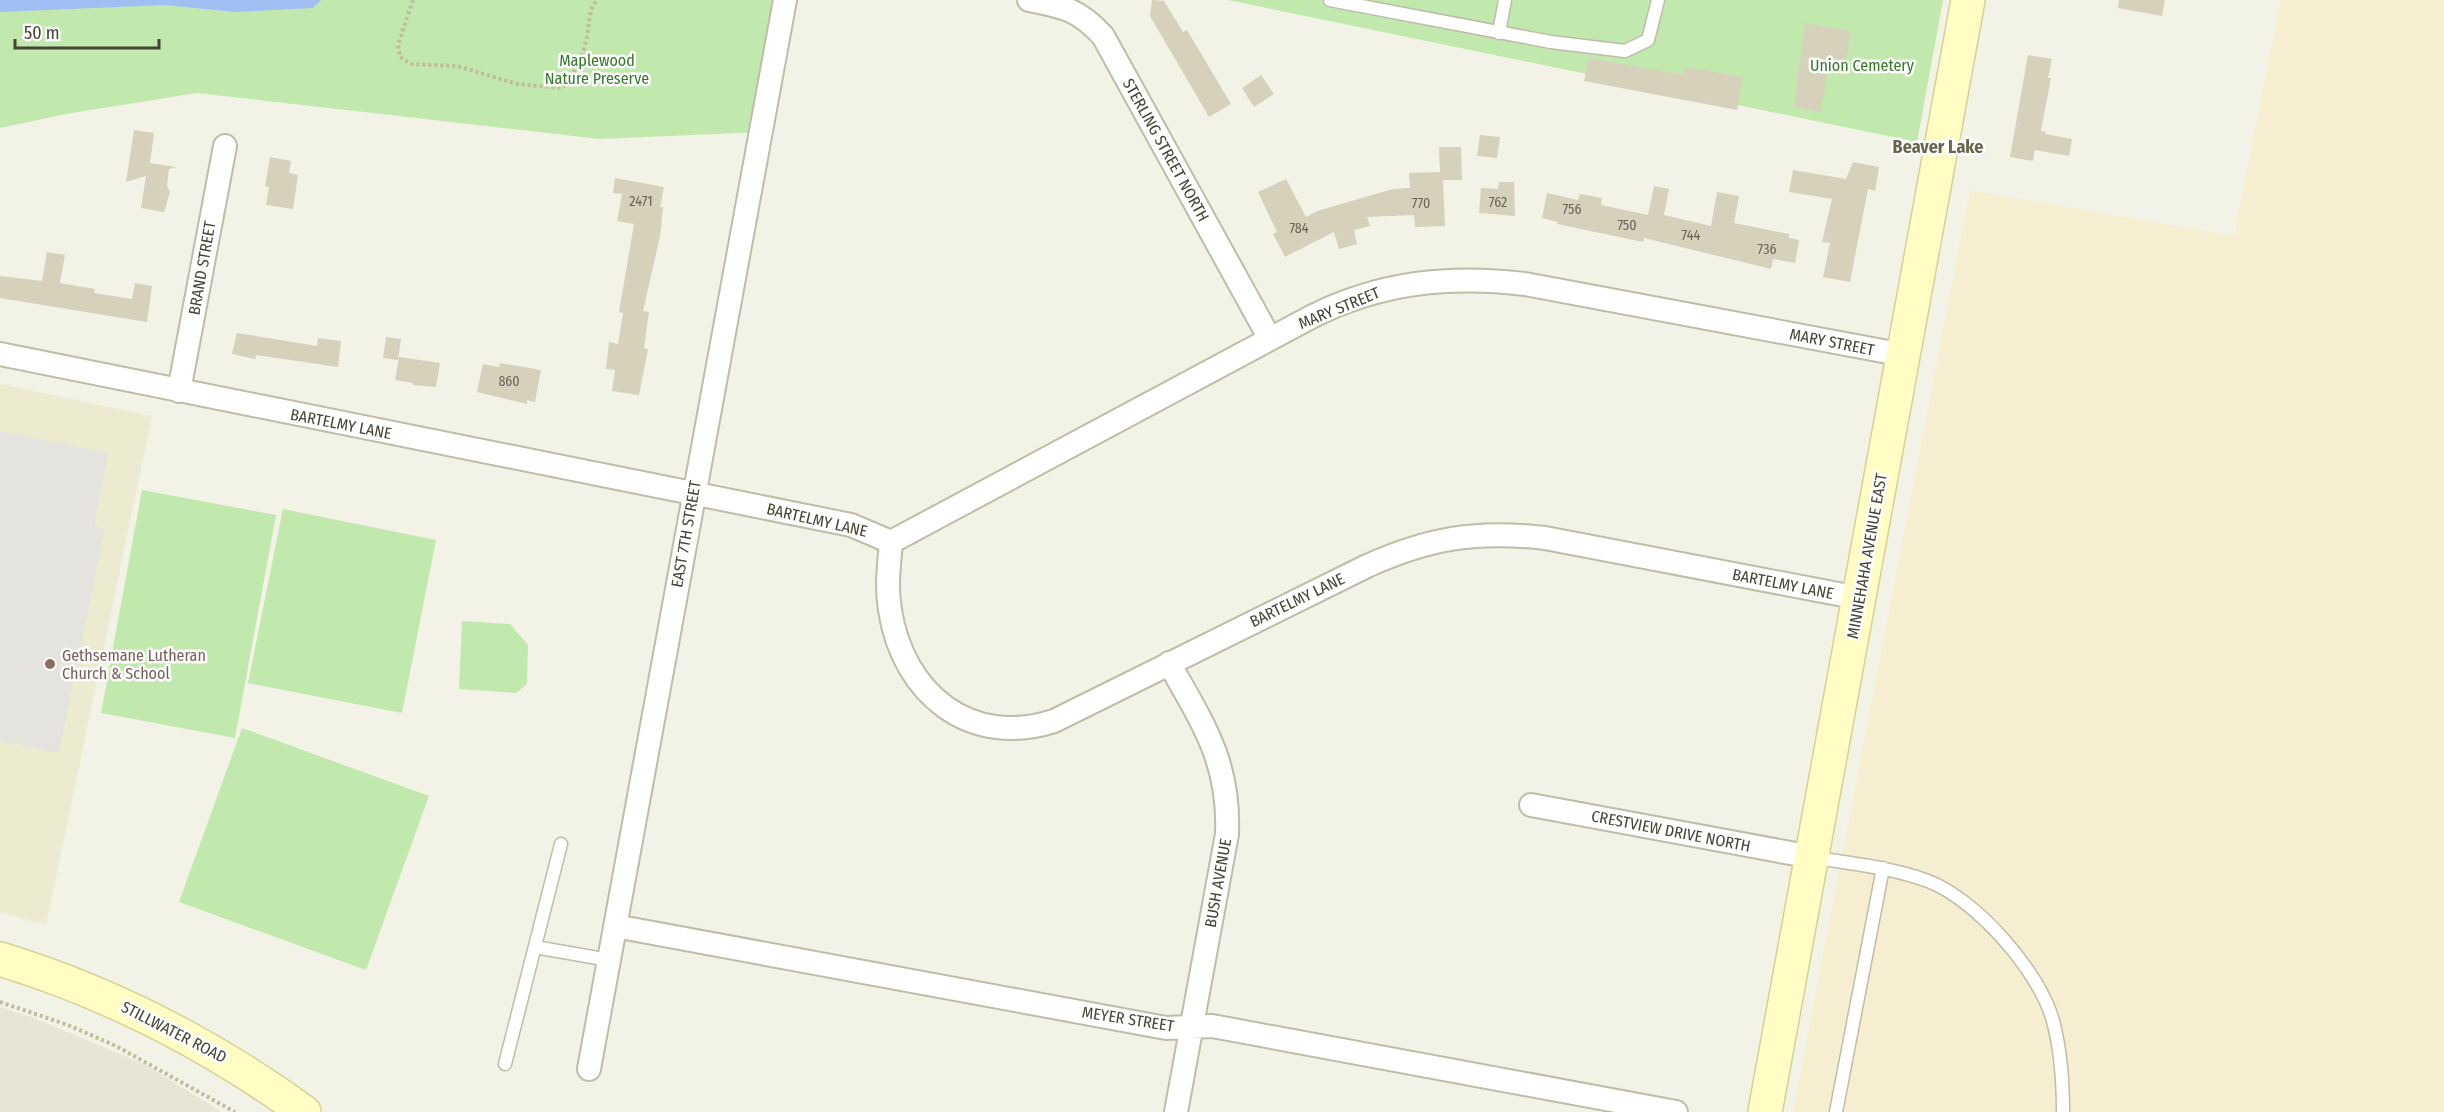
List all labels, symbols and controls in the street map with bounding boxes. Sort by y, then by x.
scale bar [15,12,159,50]
text: 50 m [24,22,60,44]
park label: Maplewood Nature Preserve [545,51,649,88]
park label: Union Cemetery [1810,56,1915,75]
street label: STERLING STREET NORTH [1119,75,1213,225]
district label: Beaver Lake [1893,136,1983,158]
house number: 2471 [629,193,653,210]
house number: 762 [1489,194,1507,211]
house number: 770 [1412,195,1430,212]
house number: 756 [1563,201,1581,218]
house number: 750 [1617,217,1637,234]
street label: BRAND STREET [184,219,220,316]
house number: 784 [1289,220,1309,237]
house number: 744 [1682,227,1701,244]
house number: 736 [1758,241,1776,258]
street label: MARY STREET [1296,283,1383,333]
street label: MARY STREET [1788,324,1877,360]
house number: 860 [498,373,520,390]
street label: BARTELMY LANE [289,405,393,443]
street label: MINNEHAHA AVENUE EAST [1843,471,1891,640]
street label: EAST 7TH STREET [667,479,705,589]
street label: BARTELMY LANE [765,499,869,541]
street label: BARTELMY LANE [1731,565,1835,603]
street label: BARTELMY LANE [1247,569,1347,631]
place label: Gethsemane Lutheran Church & School [62,646,206,683]
marker: Gethsemane Lutheran Church & School [43,657,57,671]
street label: CRESTVIEW DRIVE NORTH [1590,806,1752,856]
street label: BUSH AVENUE [1201,837,1235,929]
street label: STILLWATER ROAD [118,997,230,1067]
street label: MEYER STREET [1081,1002,1176,1036]

